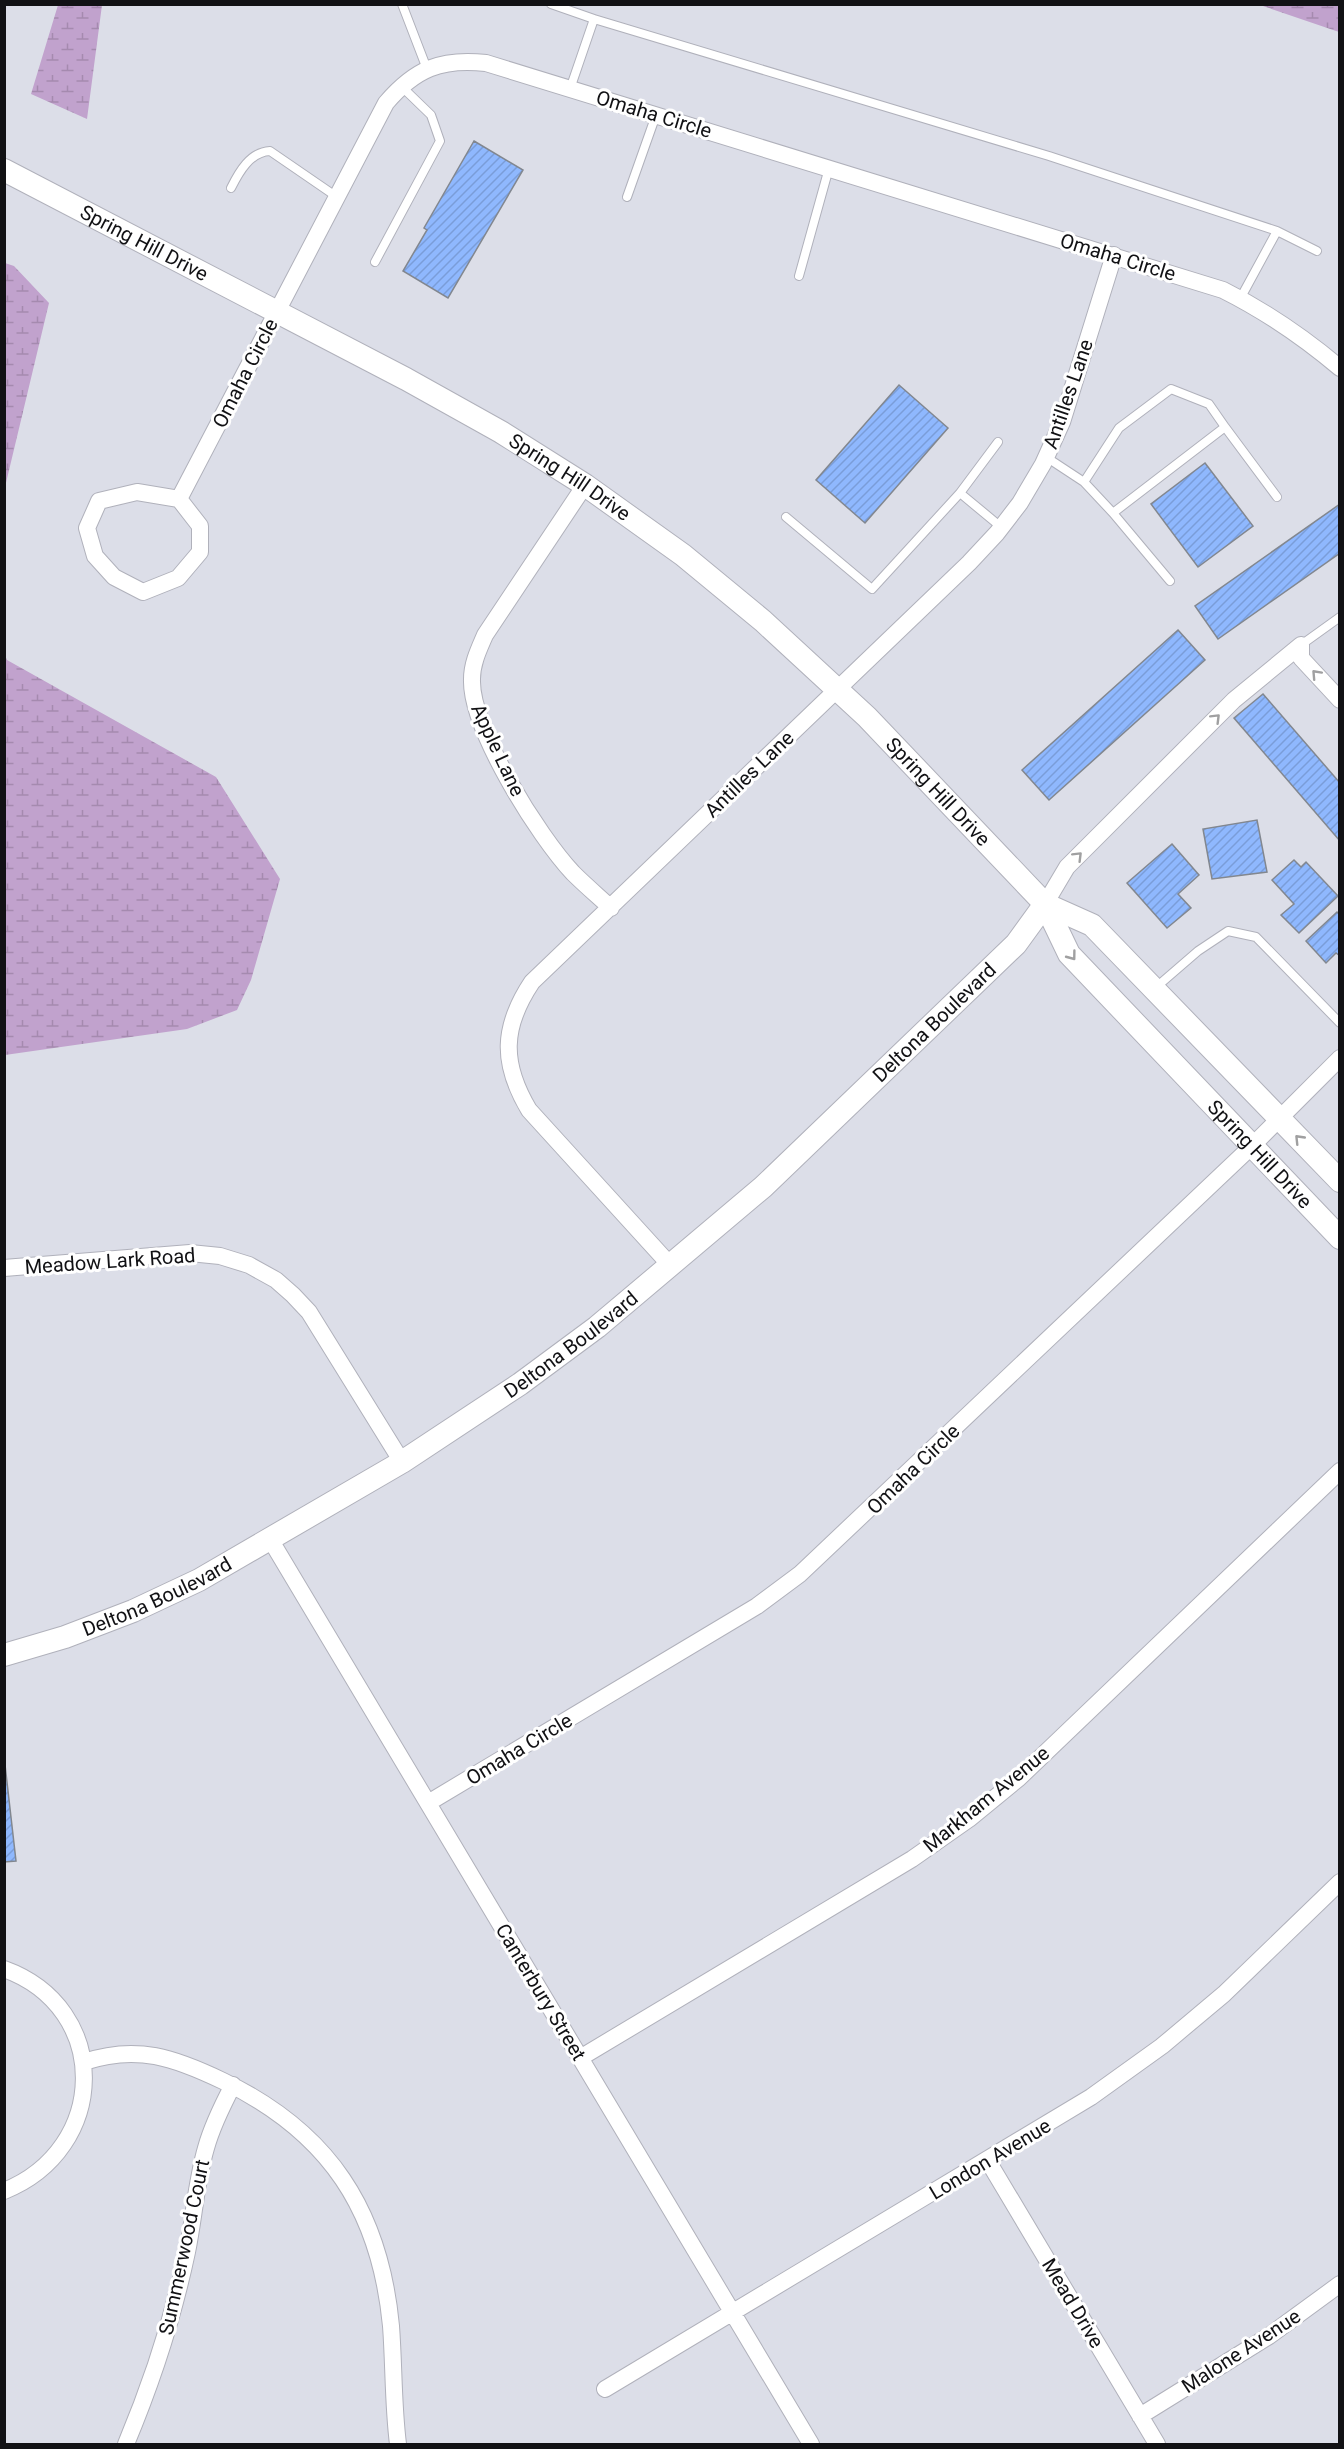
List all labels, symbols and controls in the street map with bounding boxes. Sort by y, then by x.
street label: Omaha Circle [593,85,715,143]
street label: Spring Hill Drive [76,200,212,286]
street label: Omaha Circle [1057,228,1179,286]
street label: Omaha Circle [207,314,283,432]
street label: Antilles Lane [1038,336,1098,452]
street label: Spring Hill Drive [505,428,635,526]
one-way arrow [1312,670,1323,681]
street label: Apple Lane [466,700,530,800]
one-way arrow [1208,715,1219,726]
street label: Antilles Lane [700,726,798,822]
street label: Spring Hill Drive [881,732,995,851]
one-way arrow [1070,853,1081,864]
one-way arrow [1065,949,1076,960]
street label: Deltona Boulevard [868,958,1001,1087]
street label: Spring Hill Drive [1203,1095,1317,1213]
one-way arrow [1295,1135,1306,1145]
street label: Meadow Lark Road [24,1243,196,1279]
street label: Deltona Boulevard [500,1286,643,1403]
street label: Omaha Circle [862,1419,964,1519]
street label: Deltona Boulevard [79,1552,236,1641]
street label: Omaha Circle [462,1708,576,1790]
street label: Markham Avenue [918,1741,1054,1857]
street label: Canterbury Street [491,1919,591,2065]
street label: London Avenue [925,2113,1055,2205]
street label: Summerwood Court [154,2157,214,2337]
street label: Mead Drive [1037,2254,1109,2352]
street label: Malone Avenue [1177,2304,1305,2398]

